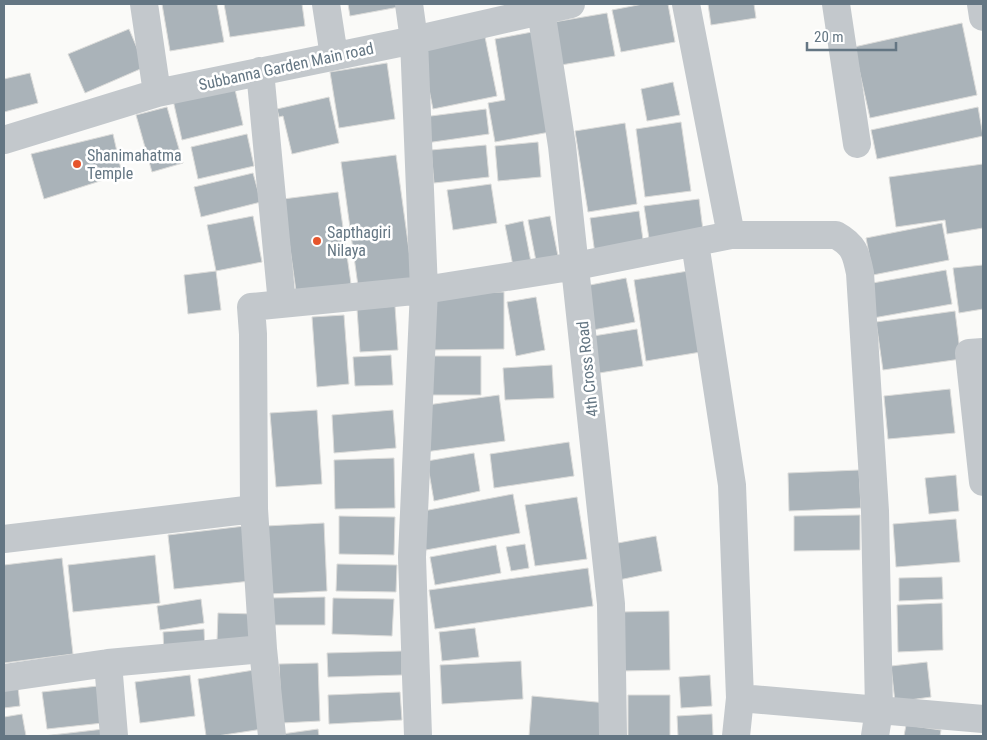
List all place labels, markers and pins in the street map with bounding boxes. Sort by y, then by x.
place label: Shanimahatma Temple [87,146,182,183]
marker: Shanimahatma Temple [71,158,83,170]
place label: Sapthagiri Nilaya [327,223,391,260]
marker: Sapthagiri Nilaya [311,235,323,247]

